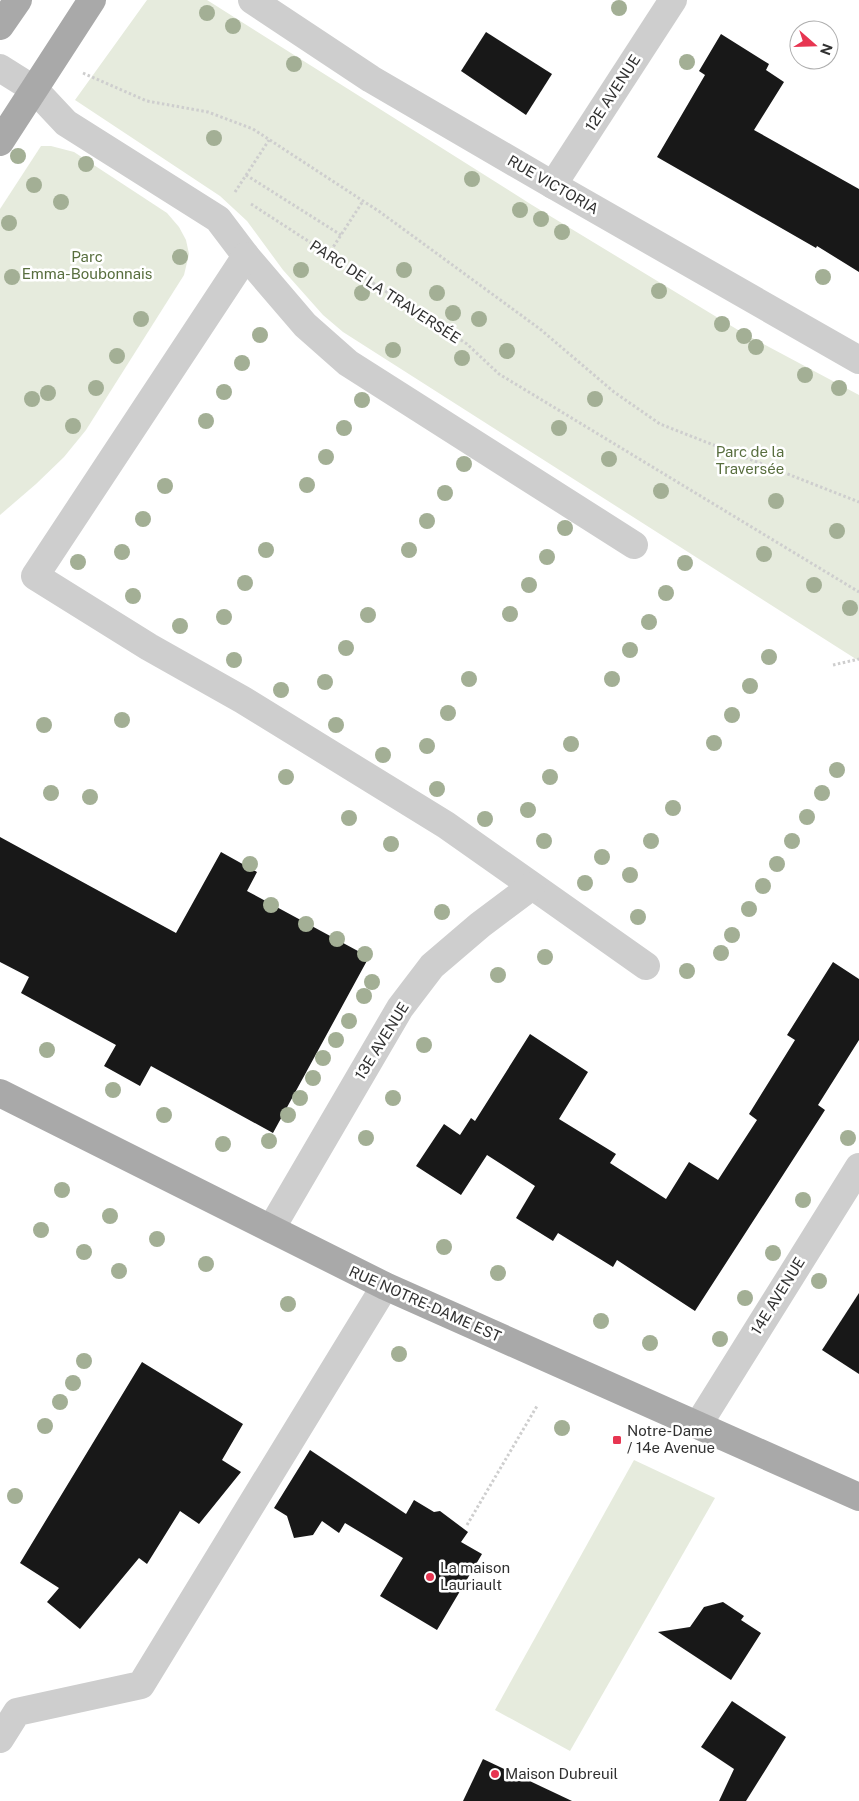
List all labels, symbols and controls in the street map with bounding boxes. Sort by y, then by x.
north arrow [789,20,839,70]
text: N [817,42,836,57]
street label: 12E AVENUE [582,51,644,134]
street label: RUE VICTORIA [505,152,602,218]
street label: PARC DE LA TRAVERSÉE [307,237,464,347]
park label: Parc Emma-Boubonnais [22,248,152,282]
park label: Parc de la Traversée [716,443,784,477]
street label: 13E AVENUE [351,999,412,1083]
street label: 14E AVENUE [747,1254,808,1338]
street label: RUE NOTRE-DAME EST [347,1262,504,1345]
place label: Notre-Dame / 14e Avenue [627,1422,715,1456]
marker: Notre-Dame / 14e Avenue [611,1434,623,1446]
place label: La maison Lauriault [440,1559,510,1593]
marker: La maison Lauriault [424,1571,436,1583]
place label: Maison Dubreuil [505,1765,618,1782]
marker: Maison Dubreuil [489,1768,501,1780]

